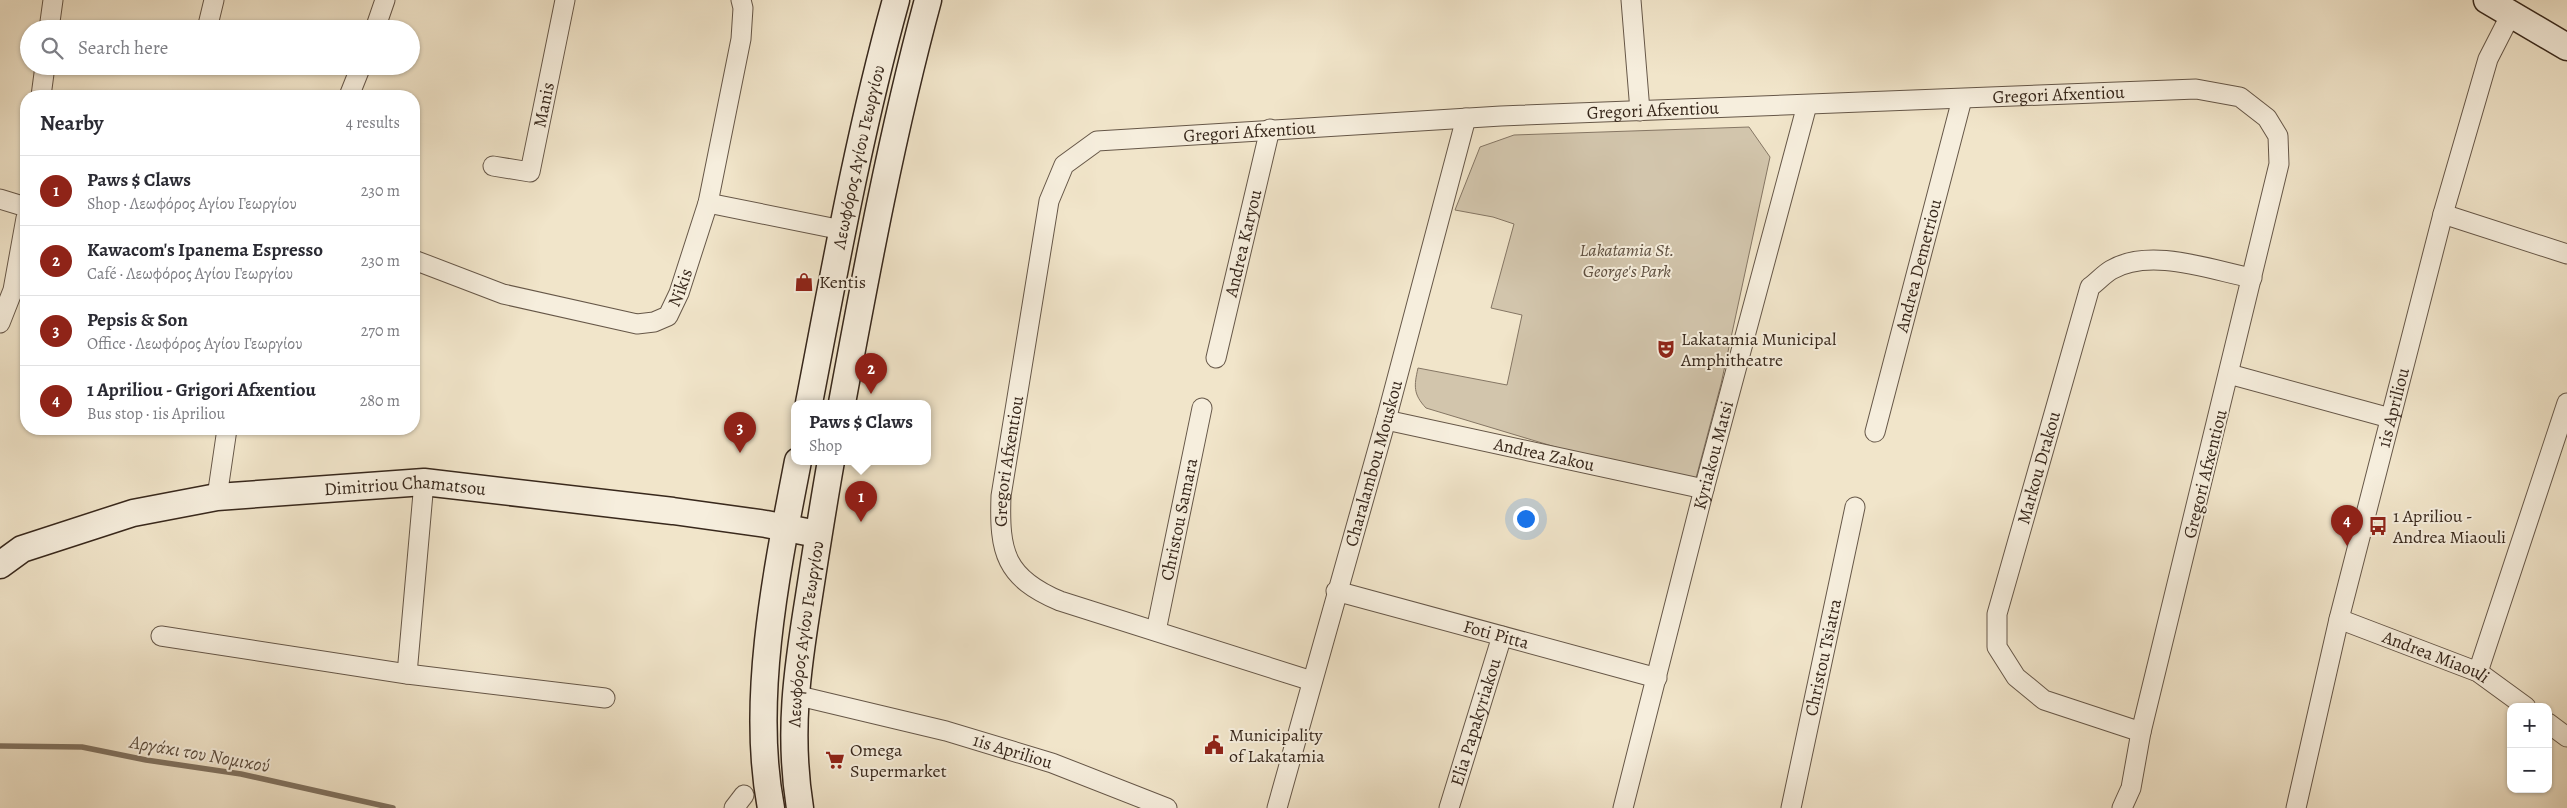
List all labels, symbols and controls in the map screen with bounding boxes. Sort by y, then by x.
search box [20,20,420,75]
icon: search [38,34,66,62]
text: Search here [78,35,168,61]
street label: Λεωφόρος Αγίου Γεωργίου [827,62,891,252]
street label: Manis [527,80,560,130]
street label: Gregori Afxentiou [1992,80,2125,109]
street label: Gregori Afxentiou [1586,96,1720,125]
text: Nearby [40,109,103,137]
text: 4 results [346,112,400,134]
street label: Gregori Afxentiou [1183,115,1316,148]
text: Paws $ Claws [87,167,191,193]
text: 1 [53,180,59,202]
text: 230 m [361,180,400,202]
street label: Andrea Karyou [1219,187,1267,300]
text: Shop · Λεωφόρος Αγίου Γεωργίου [87,193,297,215]
street label: Andrea Demetriou [1889,196,1947,336]
text: Kawacom's Ipanema Espresso [87,237,323,263]
park label: Lakatamia St. George's Park [1580,238,1674,283]
text: 2 [52,250,60,272]
text: 230 m [361,250,400,272]
text: Café · Λεωφόρος Αγίου Γεωργίου [87,263,293,285]
street label: Nikis [662,265,698,311]
place label: Kentis [819,270,866,294]
shop icon: Kentis [793,271,815,293]
text: Pepsis & Son [87,307,188,333]
text: 3 [53,320,59,342]
text: 270 m [361,320,400,342]
place label: Lakatamia Municipal Amphitheatre [1680,327,1837,372]
text: Office · Λεωφόρος Αγίου Γεωργίου [87,333,303,355]
theatre icon: Lakatamia Municipal Amphitheatre [1655,338,1677,360]
pin: 2 [855,353,887,394]
street label: 1is Apriliou [2371,365,2415,450]
text: 1 Apriliou - Grigori Afxentiou [87,377,316,403]
street label: Charalambou Mouskou [1339,377,1408,549]
text: 4 [52,390,60,412]
text: 280 m [360,390,400,412]
street label: Gregori Afxentiou [988,394,1029,527]
street label: Kyriakou Matsi [1687,398,1739,512]
popup [791,400,931,465]
text: Bus stop · 1is Apriliou [87,403,225,425]
street label: Gregori Afxentiou [2177,407,2233,541]
street label: Markou Drakou [2011,408,2066,527]
text: Paws $ Claws [809,409,913,435]
pin: 3 [724,412,756,453]
street label: Andrea Zakou [1491,432,1597,477]
text: Shop [809,435,842,457]
street label: Christou Samara [1155,455,1203,583]
street label: Dimitriou Chamatsou [323,470,488,501]
pin: 1 [845,481,877,522]
place label: 1 Apriliou - Andrea Miaouli [2392,504,2506,549]
pin: 4 [2331,505,2363,546]
your location [1513,506,1539,532]
bus stop icon: 1 Apriliou - Andrea Miaouli [2367,515,2389,537]
street label: Λεωφόρος Αγίου Γεωργίου [782,539,829,729]
street label: Christou Tsiatra [1799,596,1847,718]
street label: Foti Pitta [1461,614,1532,655]
street label: Andrea Miaouli [2378,624,2495,689]
street label: Elia Papakyriakou [1445,655,1507,789]
map controls [2507,703,2552,793]
button: + [2507,703,2552,748]
place label: Municipality of Lakatamia [1229,723,1325,768]
street label: 1is Apriliou [970,728,1056,775]
water label: Αργάκι του Νομικού [127,729,272,779]
public building icon: Municipality of Lakatamia [1203,734,1225,756]
place label: Omega Supermarket [850,738,947,783]
button: − [2507,748,2552,793]
supermarket icon: Omega Supermarket [824,749,846,771]

